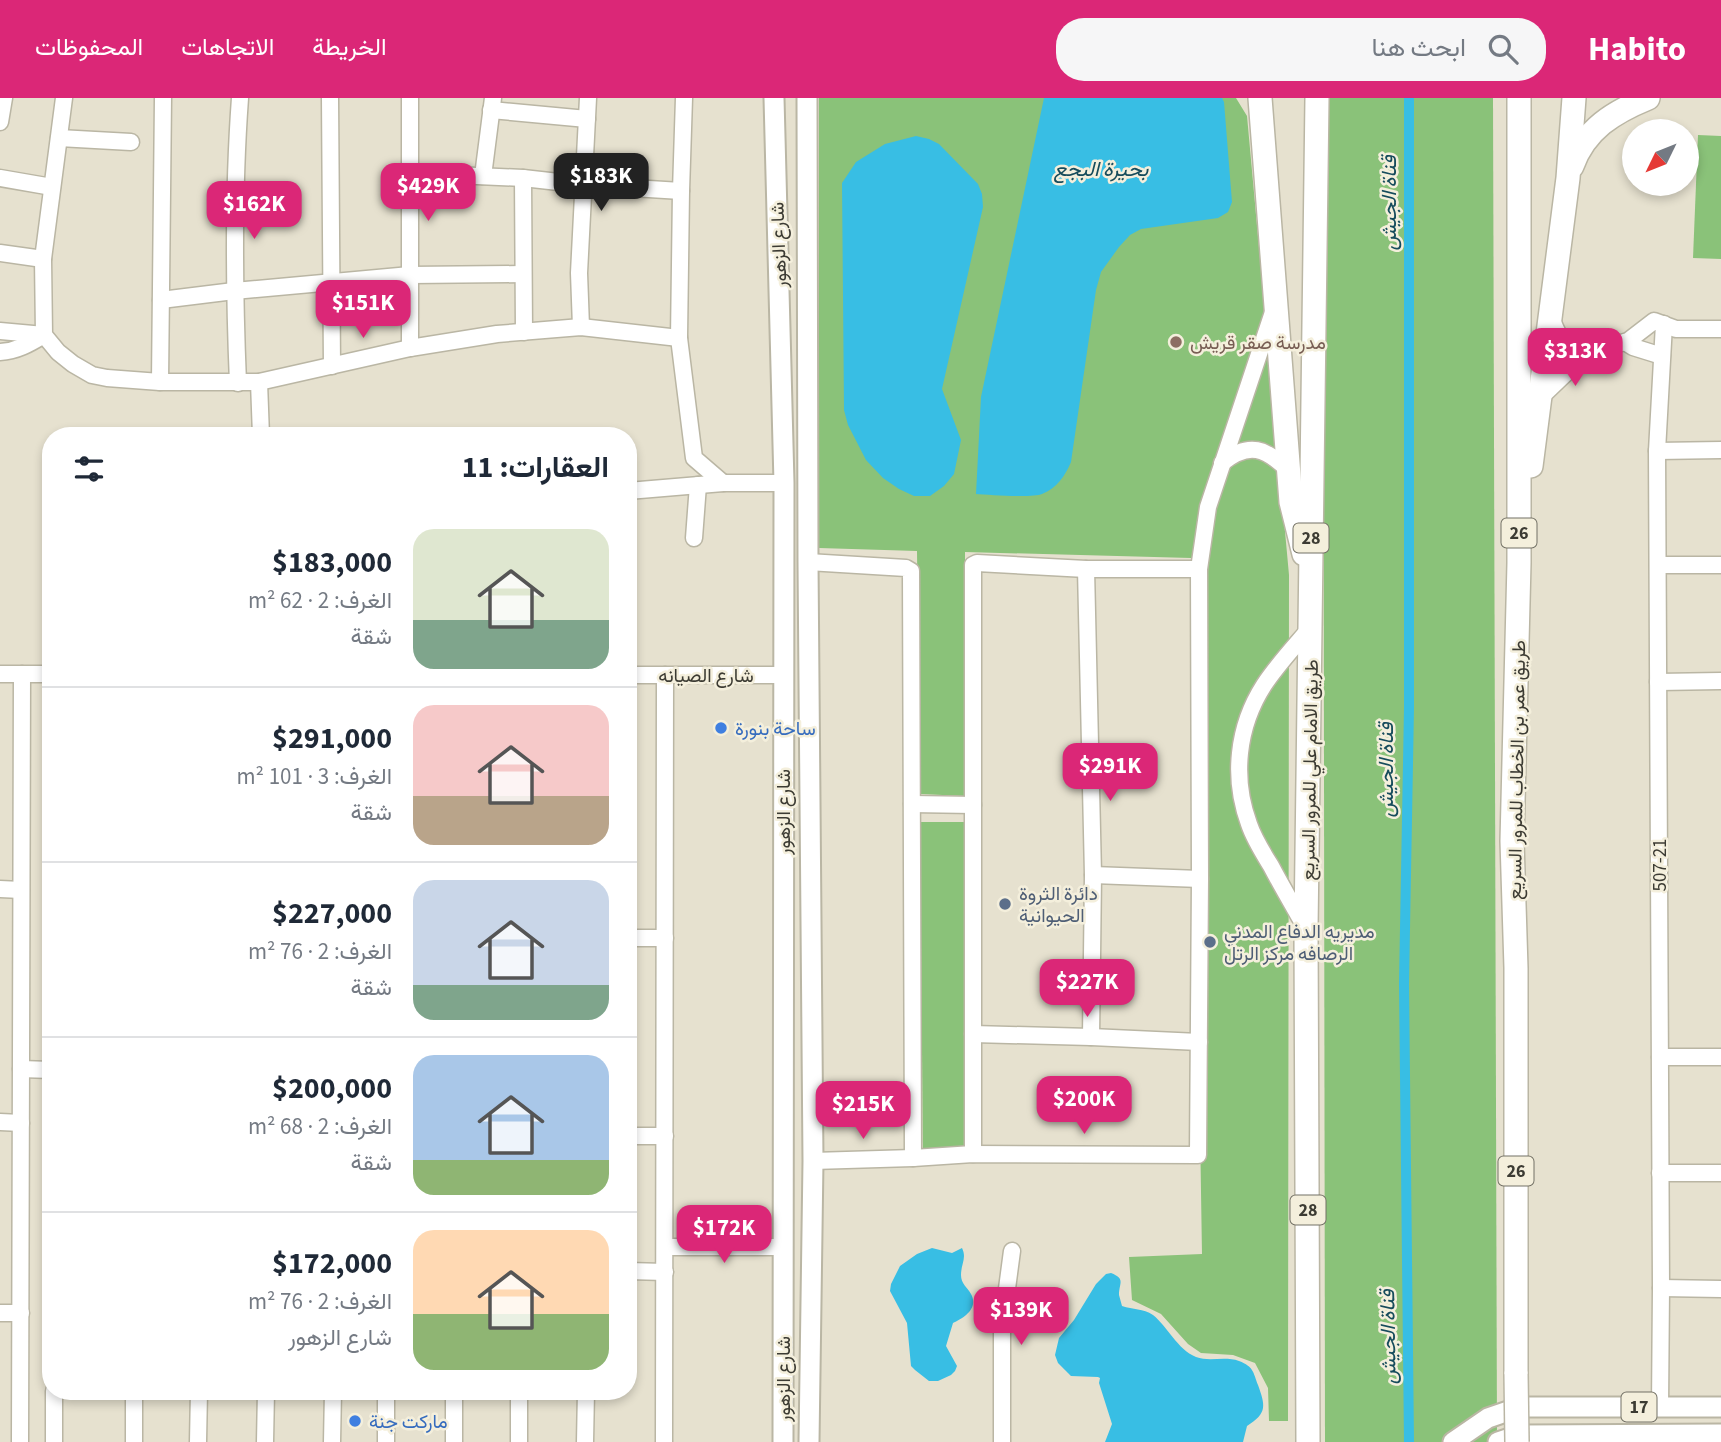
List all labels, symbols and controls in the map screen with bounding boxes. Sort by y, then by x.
search box [1056,18,1546,81]
text: Habito [1588,26,1686,73]
text: ابحث هنا [1372,29,1466,66]
text: المحفوظات [35,30,143,65]
text: الاتجاهات [181,30,274,65]
text: الخريطة [312,30,387,65]
icon: search [1484,30,1522,68]
north arrow [1622,119,1699,196]
map controls [1622,119,1699,196]
pin: $183K [552,153,650,213]
water label: قناة الجيش [1374,153,1404,250]
water label: بحيرة البجع [1054,154,1149,184]
text: $183K [570,159,632,192]
pin: $429K [379,164,477,223]
text: $429K [397,169,459,202]
pin: $162K [205,181,303,241]
text: $162K [223,187,285,220]
street label: شارع الزهور [765,202,795,289]
pin: $151K [314,280,412,340]
text: $151K [332,286,394,319]
pin: $313K [1526,328,1624,388]
place label: مدرسة صقر قريش [1190,330,1326,357]
marker: مدرسة صقر قريش [1168,334,1184,350]
text: $313K [1544,334,1606,367]
text: العقارات: 11 [462,446,609,489]
icon: filters [70,450,108,488]
road number: 26 [1502,519,1536,548]
road number: 28 [1294,524,1328,552]
text: $183,000 [272,541,392,584]
icon: home [469,557,553,641]
text: الغرف: 2 · 62 m² [248,584,392,617]
text: شقة [350,620,392,653]
street label: طريق عمر بن الخطاب للمرور السريع [1502,640,1533,900]
street label: طريق الامام علي للمرور السريع [1295,659,1327,881]
street label: شارع الصيانه [658,663,754,690]
place label: ساحة بنورة [735,716,816,743]
text: $291,000 [272,717,392,760]
marker: ساحة بنورة [713,720,729,736]
water label: قناة الجيش [1371,720,1401,817]
icon: home [469,733,553,817]
pin: $291K [1061,744,1159,803]
text: $291K [1079,749,1141,782]
text: الغرف: 3 · 101 m² [237,760,392,793]
street label: شارع الزهور [771,769,798,856]
text: شقة [350,796,392,829]
street label: 507-21 [1647,838,1674,892]
place label: دائرة الثروة الحيوانية [1019,881,1098,930]
text: $227,000 [272,892,392,935]
marker: دائرة الثروة الحيوانية [997,896,1013,912]
icon: home [469,908,553,992]
place label: مديريه الدفاع المدني الرصافه مركز الرتل [1224,919,1375,968]
marker: مديريه الدفاع المدني الرصافه مركز الرتل [1202,934,1218,950]
text: الغرف: 2 · 76 m² [248,935,392,968]
pin: $227K [1038,960,1136,1019]
text: $227K [1056,965,1118,998]
text: شقة [350,971,392,1004]
text: $200,000 [272,1067,392,1110]
pin: $200K [1035,1076,1133,1136]
pin: $215K [814,1082,912,1141]
text: $200K [1053,1082,1115,1115]
icon: home [469,1083,553,1167]
text: $215K [832,1087,894,1120]
text: الغرف: 2 · 68 m² [248,1110,392,1143]
text: شقة [350,1146,392,1179]
road number: 26 [1498,1156,1534,1186]
road number: 28 [1290,1196,1326,1224]
pin: $172K [675,1206,773,1265]
text: $172K [693,1211,755,1244]
text: $172,000 [272,1242,392,1285]
icon: home [469,1258,553,1342]
text: الغرف: 2 · 76 m² [248,1285,392,1318]
water label: قناة الجيش [1372,1287,1404,1385]
pin: $139K [972,1288,1070,1347]
text: $139K [990,1293,1052,1326]
text: شارع الزهور [288,1321,392,1354]
street label: شارع الزهور [771,1336,798,1423]
road number: 17 [1622,1392,1656,1422]
place label: ماركت جنة [369,1409,448,1436]
marker: ماركت جنة [347,1413,363,1429]

